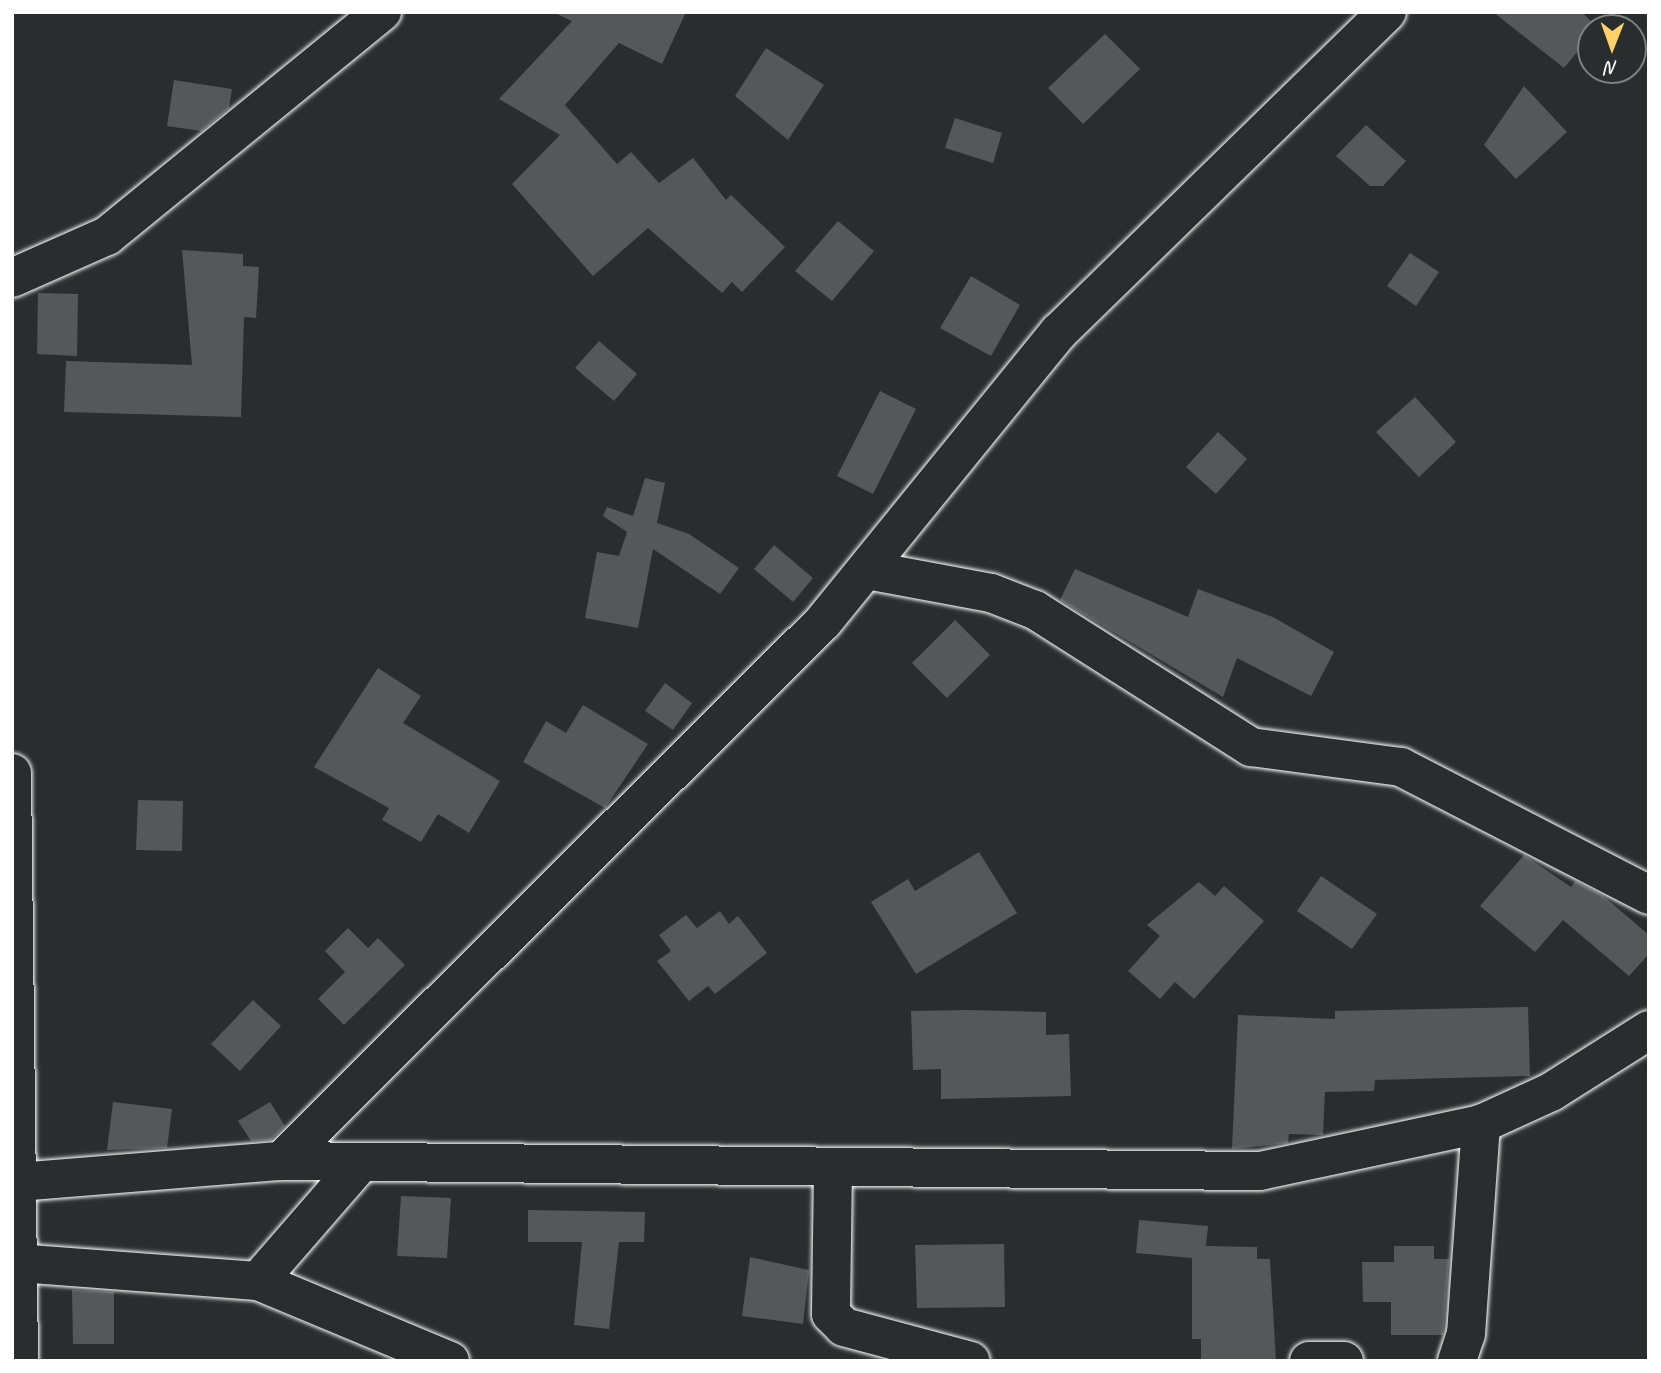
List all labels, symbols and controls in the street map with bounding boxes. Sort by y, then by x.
north arrow [1577,14,1647,84]
text: N [1606,56,1618,80]

